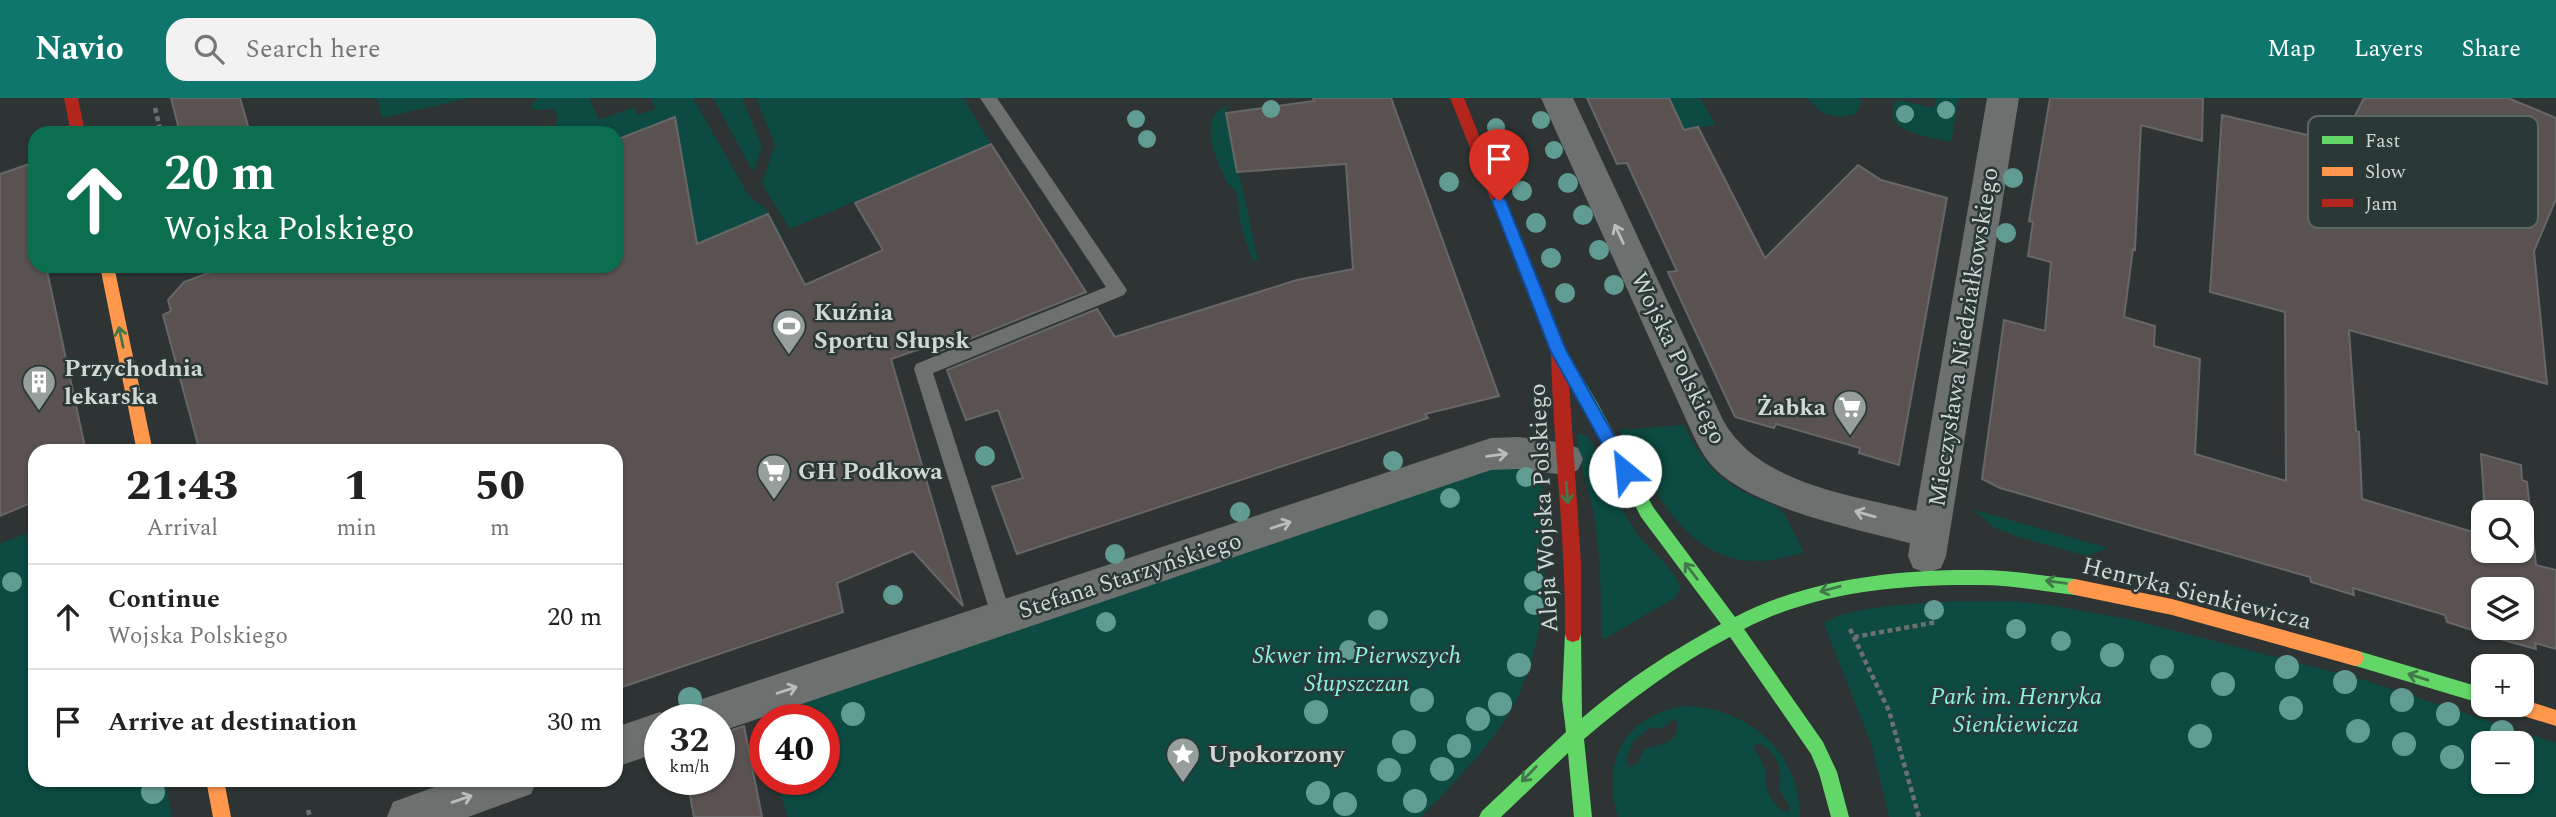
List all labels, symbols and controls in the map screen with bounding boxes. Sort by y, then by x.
search box [166,18,656,81]
text: Navio [35,24,124,74]
text: Search here [246,29,381,69]
icon: search [190,30,228,68]
text: Map [2267,31,2316,67]
text: Layers [2354,31,2424,67]
text: Share [2462,31,2521,67]
legend [2308,116,2538,228]
text: Fast [2365,127,2401,156]
pin [1469,129,1529,201]
text: 20 m [164,137,275,212]
icon: arrive [1480,140,1518,178]
icon: ahead [49,154,140,245]
text: Slow [2365,158,2406,187]
street label: Mieczysława Niedziałkowskiego [1919,165,2009,510]
text: Jam [2365,190,2397,219]
text: Wojska Polskiego [164,205,414,254]
one-way arrow [1612,224,1626,245]
street label: Wojska Polskiego [1621,266,1735,451]
place label: Kuźnia Sportu Słupsk [814,295,970,359]
sports icon: Kuźnia Sportu Słupsk [770,307,808,356]
one-way arrow [114,326,128,349]
place label: Przychodnia lekarska [64,351,204,415]
building icon: Przychodnia lekarska [20,363,58,412]
street label: Aleja Wojska Polskiego [1519,382,1569,633]
supermarket icon: Żabka [1831,388,1869,437]
place label: Żabka [1756,390,1827,426]
position arrow [1588,434,1662,508]
one-way arrow [1485,448,1508,461]
supermarket icon: GH Podkowa [755,452,793,501]
place label: GH Podkowa [798,454,943,490]
text: 21:43 [126,455,239,518]
text: 1 [344,455,369,518]
text: 50 [475,455,525,518]
one-way arrow [1561,481,1574,504]
map controls [2471,500,2534,794]
button: search [2471,500,2534,563]
one-way arrow [1854,507,1877,520]
text: Arrival [146,511,218,546]
text: min [336,511,377,546]
text: m [490,511,510,546]
one-way arrow [1270,518,1292,530]
street label: Stefana Starzyńskiego [1014,523,1247,629]
street label: Henryka Sienkiewicza [2078,548,2315,640]
one-way arrow [1684,562,1699,581]
one-way arrow [2045,575,2068,588]
button: layers [2471,577,2534,640]
text: Continue [108,579,220,619]
one-way arrow [1819,583,1842,596]
text: 20 m [547,597,602,637]
icon: ahead [49,598,87,636]
text: Wojska Polskiego [108,619,288,654]
park label: Skwer im. Pierwszych Słupszczan [1253,638,1461,702]
button: + [2471,654,2534,717]
one-way arrow [2407,669,2429,682]
park label: Park im. Henryka Sienkiewicza [1930,679,2102,743]
one-way arrow [775,683,797,695]
text: Arrive at destination [108,702,357,742]
text: 30 m [547,702,602,742]
icon: arrive [49,703,87,741]
speed limit sign: 40 [749,704,840,795]
text: 32 [670,714,709,767]
button: − [2471,731,2534,794]
place icon: Upokorzony [1164,735,1202,784]
place label: Upokorzony [1208,737,1346,773]
text: km/h [669,753,710,780]
one-way arrow [1521,766,1538,783]
one-way arrow [451,792,473,805]

